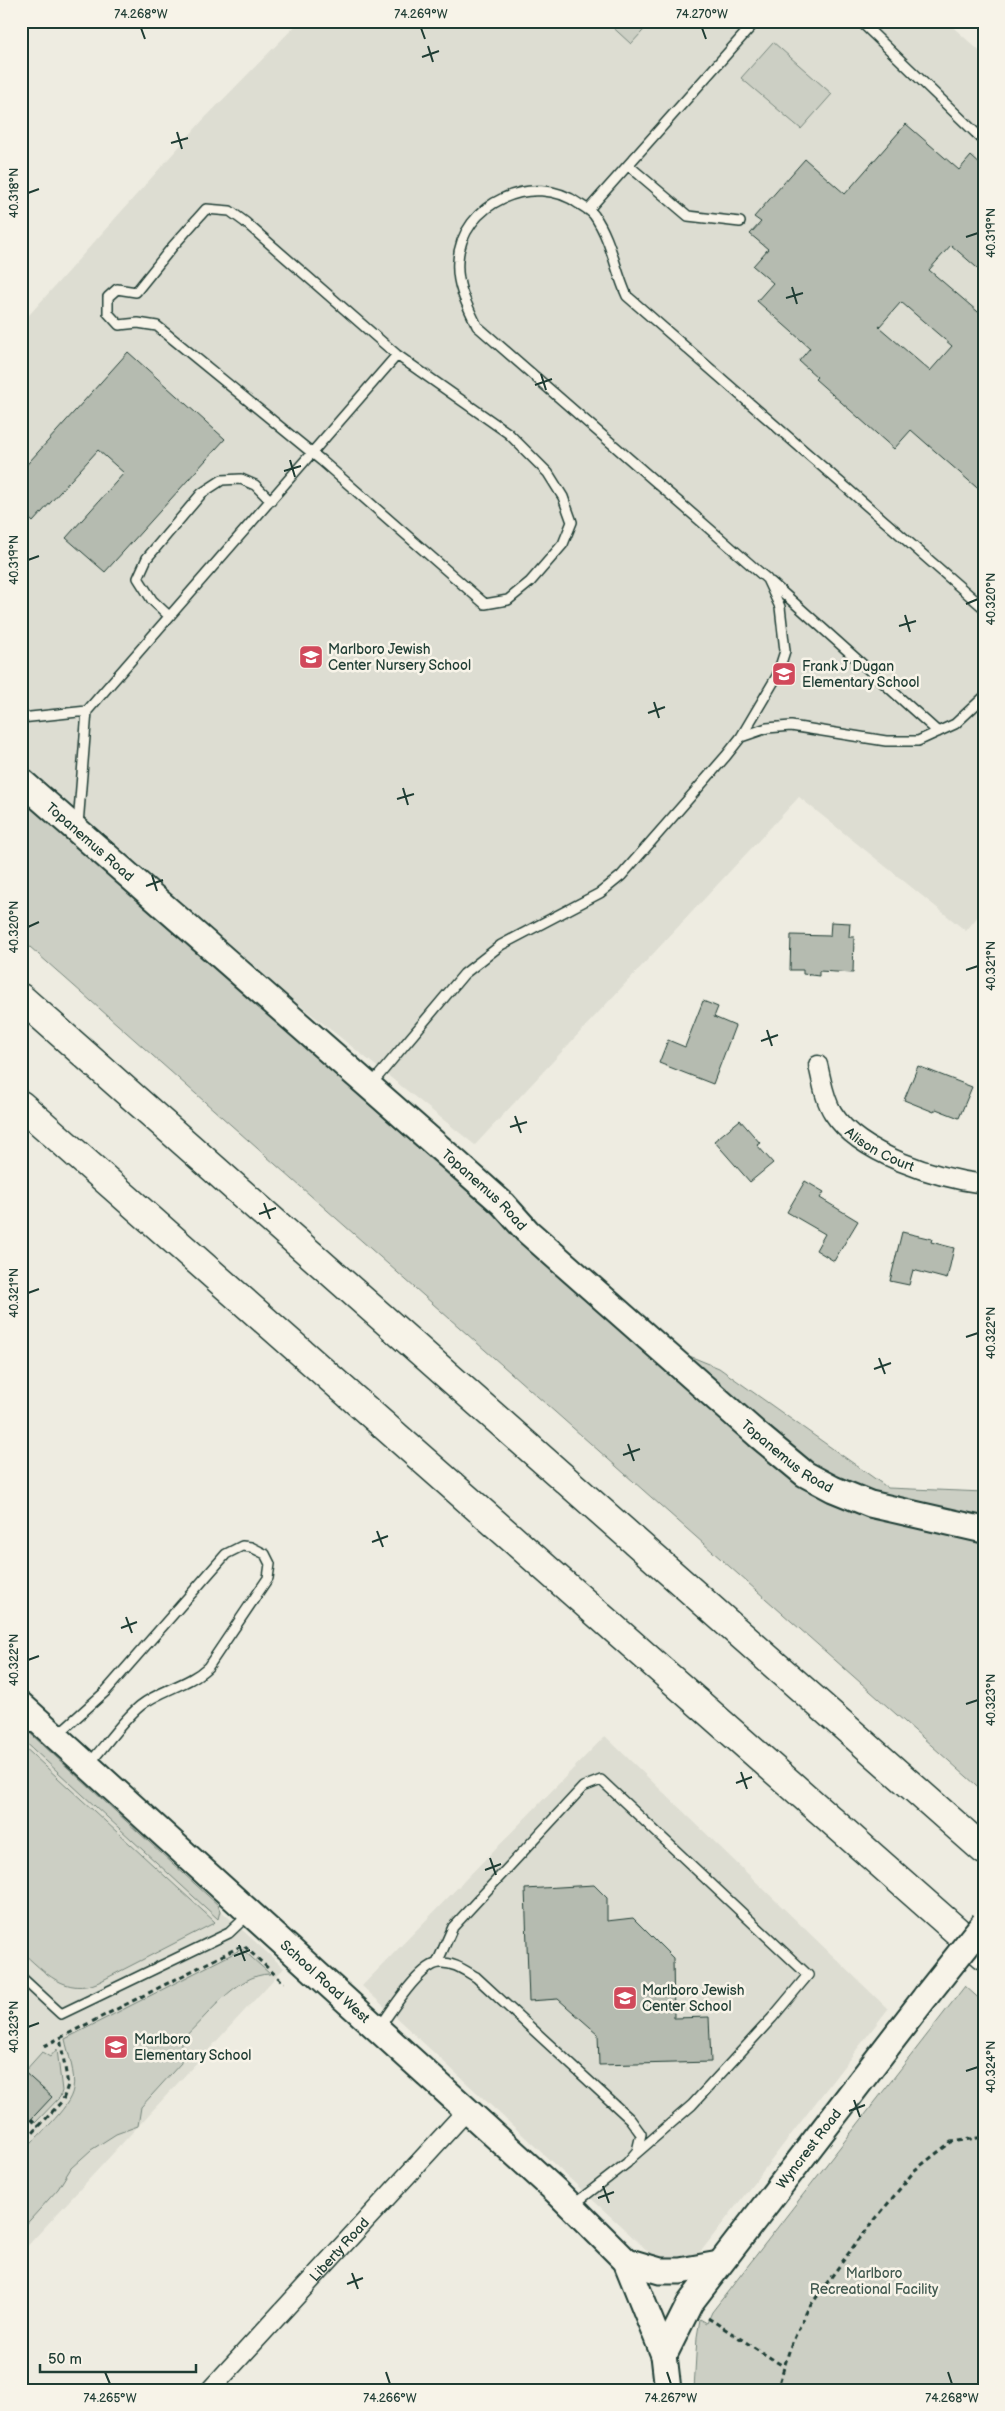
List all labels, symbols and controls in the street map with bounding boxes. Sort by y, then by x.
text: 74.268°W [114,7,168,22]
text: 74.269°W [394,7,448,22]
text: 74.270°W [676,7,728,22]
text: 40.318°N [7,168,22,218]
text: 40.319°N [984,208,999,258]
text: 40.319°N [7,535,22,585]
text: 40.320°N [984,573,999,625]
place label: Marlboro Jewish Center Nursery School [328,641,471,674]
school or university icon: Marlboro Jewish Center Nursery School [298,644,324,670]
place label: Frank J Dugan Elementary School [802,658,920,691]
school or university icon: Frank J Dugan Elementary School [771,661,797,687]
street label: Topanemus Road [42,799,137,885]
text: 40.320°N [7,901,22,953]
text: 40.321°N [984,941,999,991]
street label: Alison Court [841,1124,917,1176]
street label: Topanemus Road [438,1146,530,1234]
text: 40.321°N [7,1268,22,1318]
text: 40.322°N [984,1307,999,1359]
street label: Topanemus Road [738,1416,836,1497]
text: 40.322°N [7,1634,22,1686]
text: 40.323°N [984,1674,999,1726]
street label: School Road West [277,1937,374,2027]
place label: Marlboro Jewish Center School [642,1982,745,2015]
school or university icon: Marlboro Jewish Center School [612,1985,638,2011]
text: 40.323°N [7,2001,22,2053]
place label: Marlboro Elementary School [134,2031,252,2064]
school or university icon: Marlboro Elementary School [103,2034,129,2060]
text: 40.324°N [984,2041,999,2093]
street label: Wyncrest Road [773,2106,845,2192]
street label: Liberty Road [306,2214,373,2285]
park label: Marlboro Recreational Facility [810,2265,939,2298]
scale bar [40,2341,196,2373]
text: 50 m [48,2350,82,2369]
text: 74.265°W [83,2391,137,2406]
text: 74.266°W [363,2391,417,2406]
text: 74.267°W [645,2391,697,2406]
text: 74.268°W [925,2391,979,2406]

